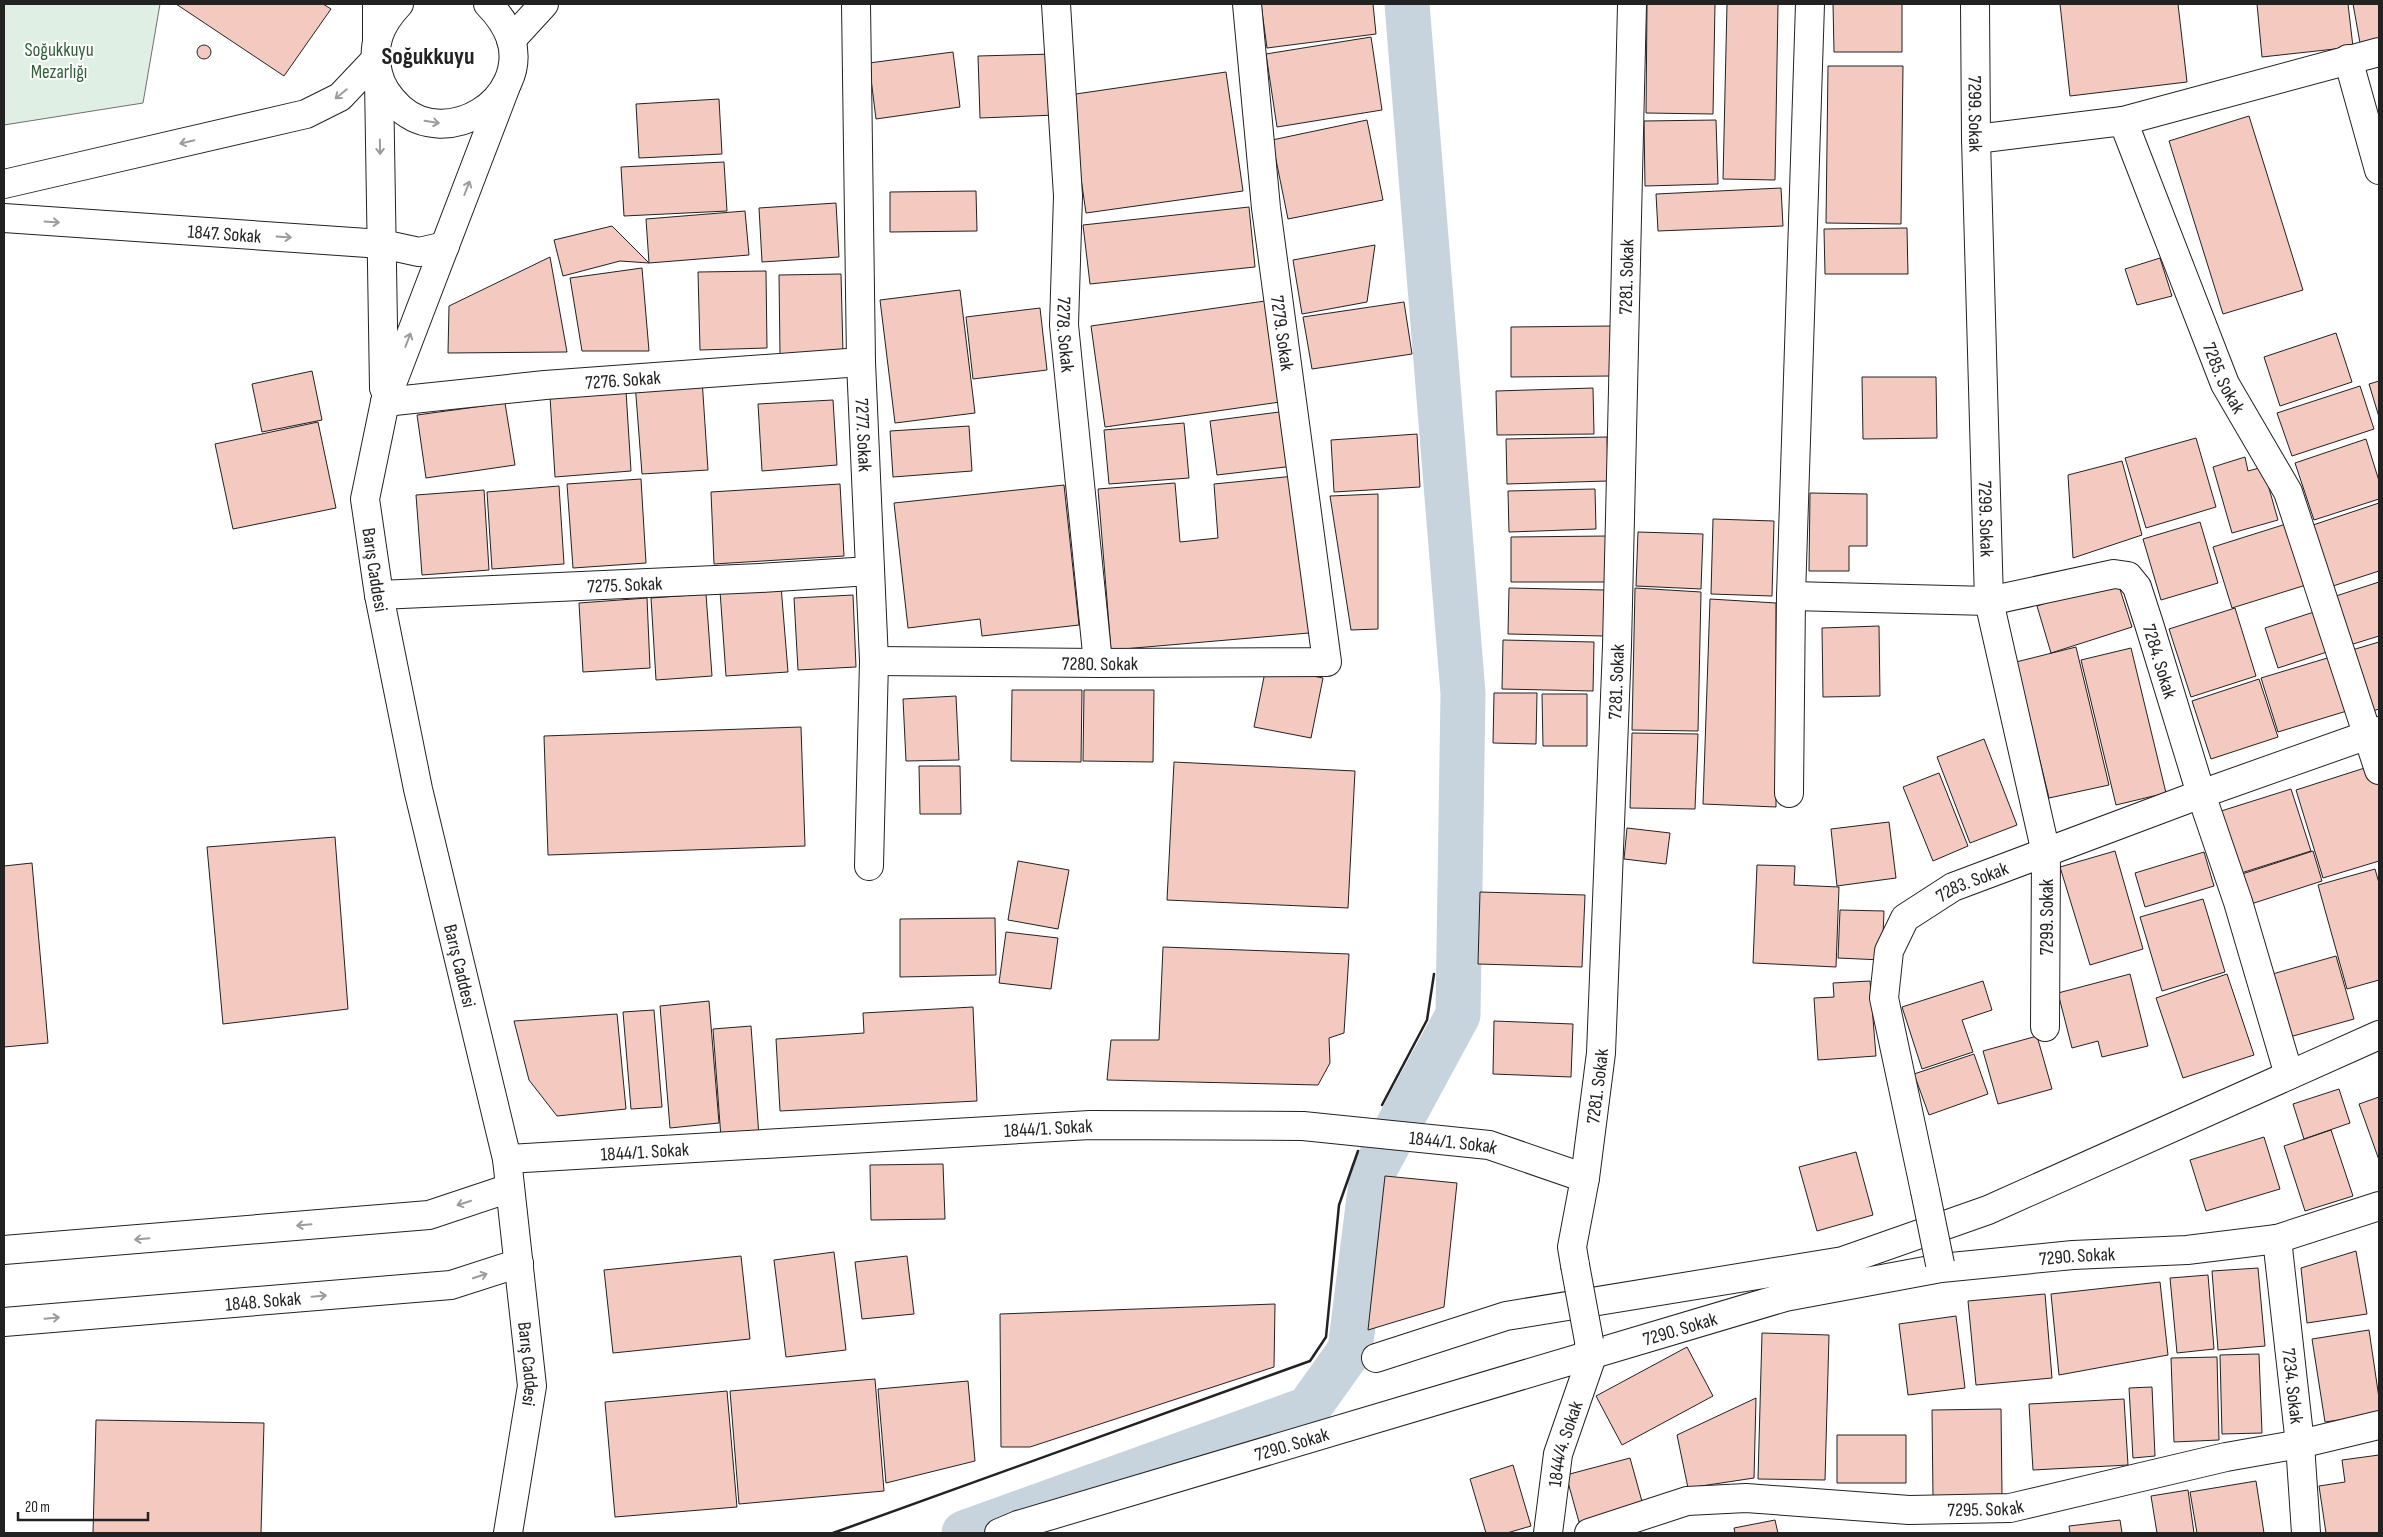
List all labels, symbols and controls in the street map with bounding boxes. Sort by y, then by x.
park label: Soğukkuyu Mezarlığı [24,39,94,84]
district label: Soğukkuyu [382,42,475,71]
street label: 7299. Sokak [1963,76,1986,153]
one-way arrow [334,89,347,100]
one-way arrow [423,118,439,128]
one-way arrow [179,138,195,147]
one-way arrow [376,139,385,155]
one-way arrow [463,181,472,196]
one-way arrow [44,217,60,226]
street label: 1847. Sokak [187,221,263,249]
one-way arrow [276,233,292,242]
street label: 7281. Sokak [1615,238,1640,315]
street label: 7279. Sokak [1265,294,1298,373]
street label: 7278. Sokak [1051,296,1079,374]
one-way arrow [404,333,414,348]
street label: 7285. Sokak [2197,339,2250,419]
street label: 7276. Sokak [585,367,662,395]
street label: 7277. Sokak [850,398,876,473]
street label: 7299. Sokak [1973,480,1998,558]
street label: Barış Caddesi [356,526,392,614]
street label: 7275. Sokak [587,572,664,599]
street label: 7284. Sokak [2137,622,2181,702]
street label: 7281. Sokak [1604,643,1630,720]
street label: 7280. Sokak [1062,653,1139,676]
street label: 7283. Sokak [1932,857,2012,908]
street label: 7299. Sokak [2036,878,2059,955]
street label: Barış Caddesi [438,922,480,1010]
street label: 7281. Sokak [1582,1048,1614,1125]
street label: 1844/1. Sokak [1003,1115,1094,1143]
street label: 1844/1. Sokak [1408,1127,1501,1160]
street label: 1844/1. Sokak [600,1138,690,1167]
one-way arrow [457,1199,472,1208]
one-way arrow [296,1221,312,1230]
one-way arrow [134,1234,150,1244]
street label: 7290. Sokak [2038,1243,2116,1271]
one-way arrow [471,1270,487,1280]
street label: 1848. Sokak [224,1287,303,1317]
one-way arrow [311,1291,327,1300]
street label: 7290. Sokak [1640,1308,1721,1352]
one-way arrow [44,1313,60,1323]
street label: Barış Caddesi [512,1321,542,1408]
street label: 7234. Sokak [2276,1347,2308,1426]
street label: 1844/4. Sokak [1544,1397,1589,1488]
street label: 7290. Sokak [1252,1423,1333,1467]
scale bar [18,1490,148,1522]
street label: 7295. Sokak [1947,1495,2027,1522]
text: 20 m [25,1498,50,1517]

